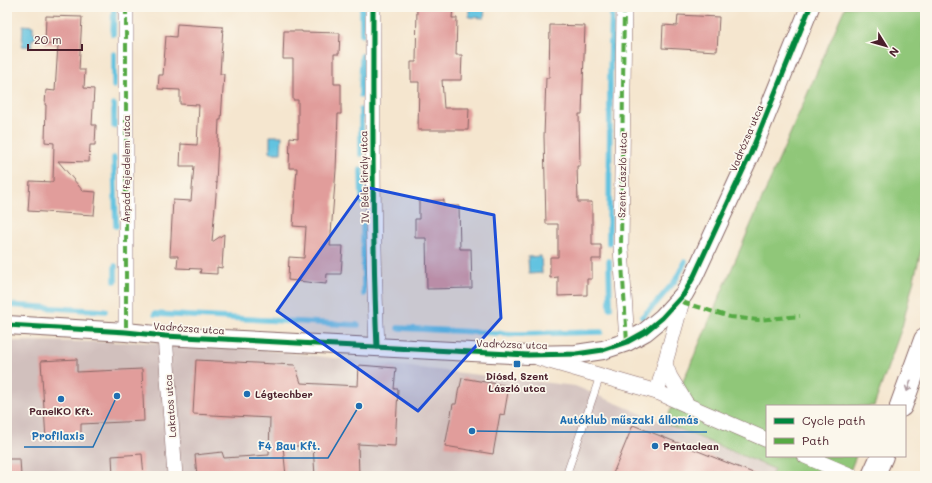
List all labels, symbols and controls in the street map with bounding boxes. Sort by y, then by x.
scale bar [28,26,82,52]
north arrow [866,26,906,66]
text: 20 m [34,31,62,47]
text: N [886,44,903,60]
street label: Vadrózsa utca [726,102,766,174]
street label: Árpád fejedelem utca [119,115,133,223]
street label: IV. Béla király utca [356,130,372,224]
street label: Szent László utca [614,132,630,218]
street label: Vadrózsa utca [153,319,225,337]
street label: Vadrózsa utca [476,336,548,352]
marker: Diósd, Szent László utca [512,359,522,369]
place label: Diósd, Szent László utca [486,369,549,395]
street label: Lakatos utca [161,374,179,438]
one-way arrow [904,380,912,392]
place label: Légtechber [255,387,313,401]
marker: Légtechber [242,389,252,399]
marker: PanelKO Kft. [56,394,66,404]
place label: PanelKO Kft. [29,404,93,418]
legend [766,405,906,457]
callout: Autóklub műszaki állomás [551,409,707,432]
text: Autóklub műszaki állomás [559,412,699,427]
text: Cycle path [802,412,865,428]
callout: Profilaxis [24,424,93,447]
text: Profilaxis [31,428,85,443]
text: Path [802,432,829,448]
callout: F4 Bau Kft. [249,435,328,458]
text: F4 Bau Kft. [258,438,320,453]
place label: Pentaclean [663,439,719,453]
marker: Pentaclean [650,441,660,451]

